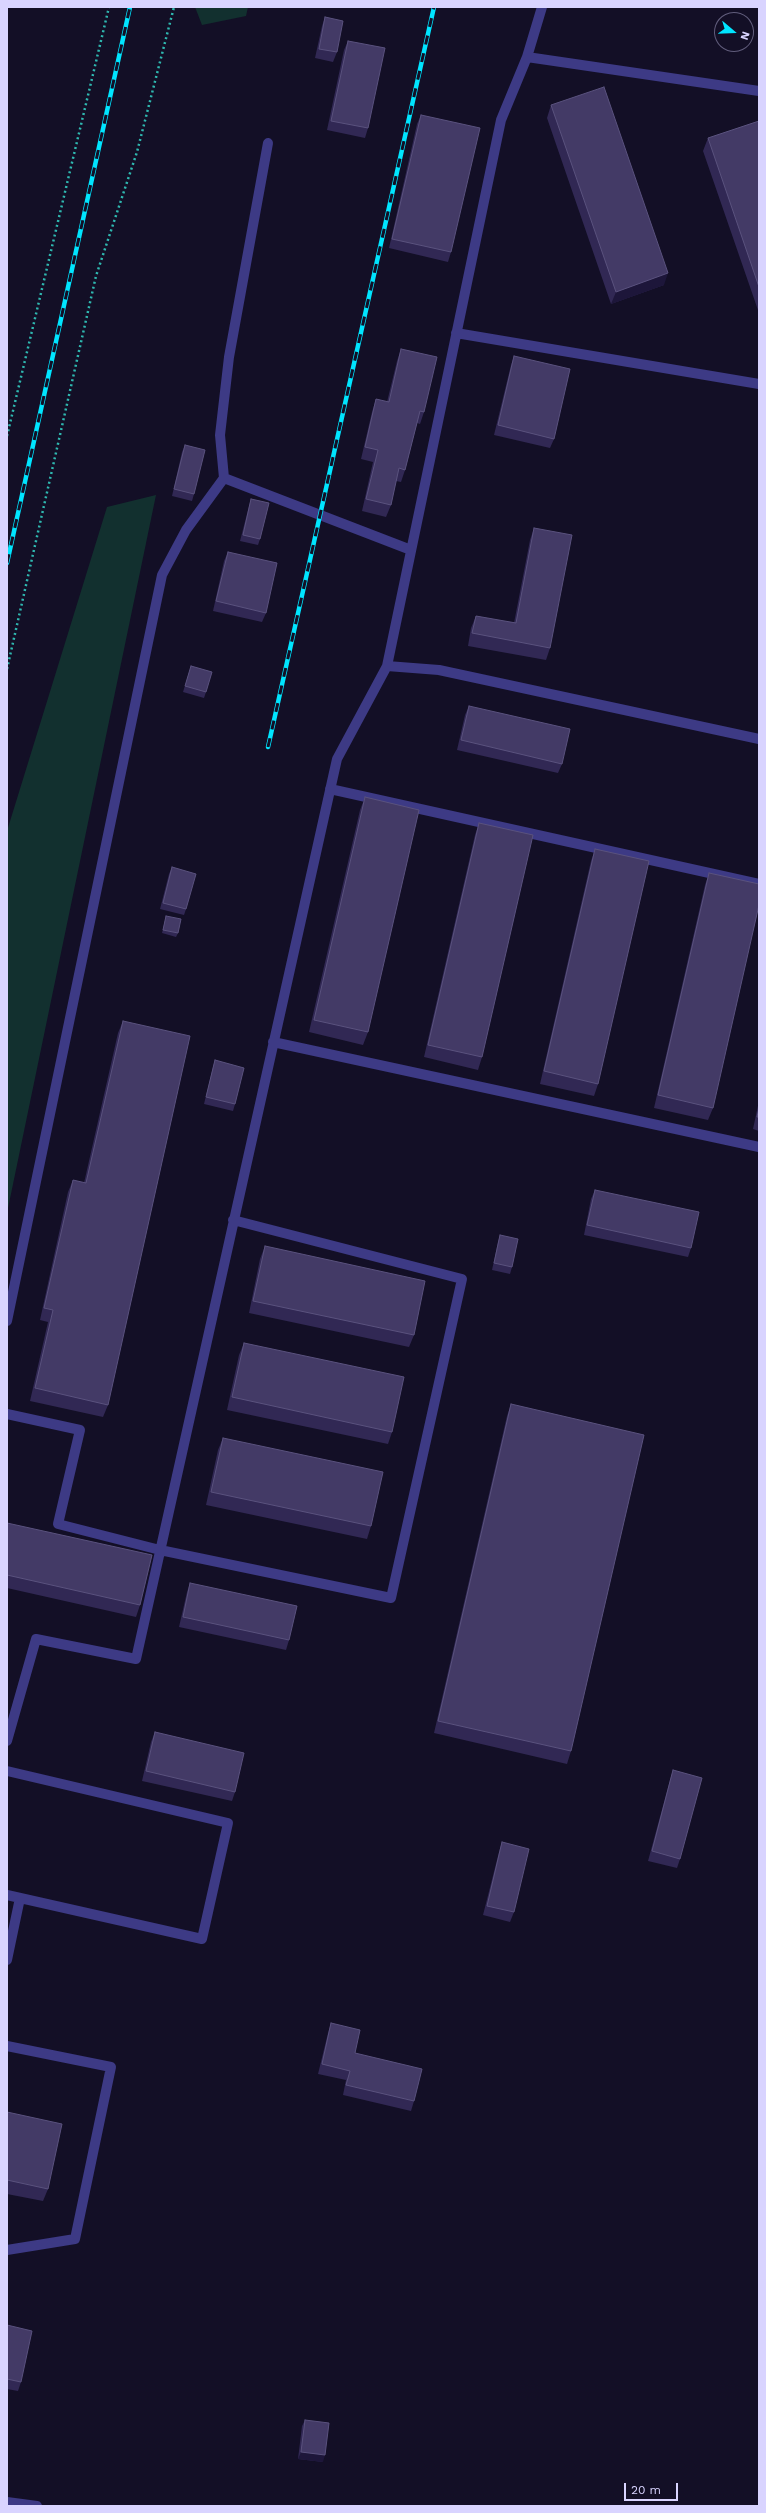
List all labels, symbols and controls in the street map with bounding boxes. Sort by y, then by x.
north arrow [714,12,754,52]
text: N [737,30,752,42]
scale bar [626,2475,680,2501]
text: 20 m [631,2483,661,2497]

